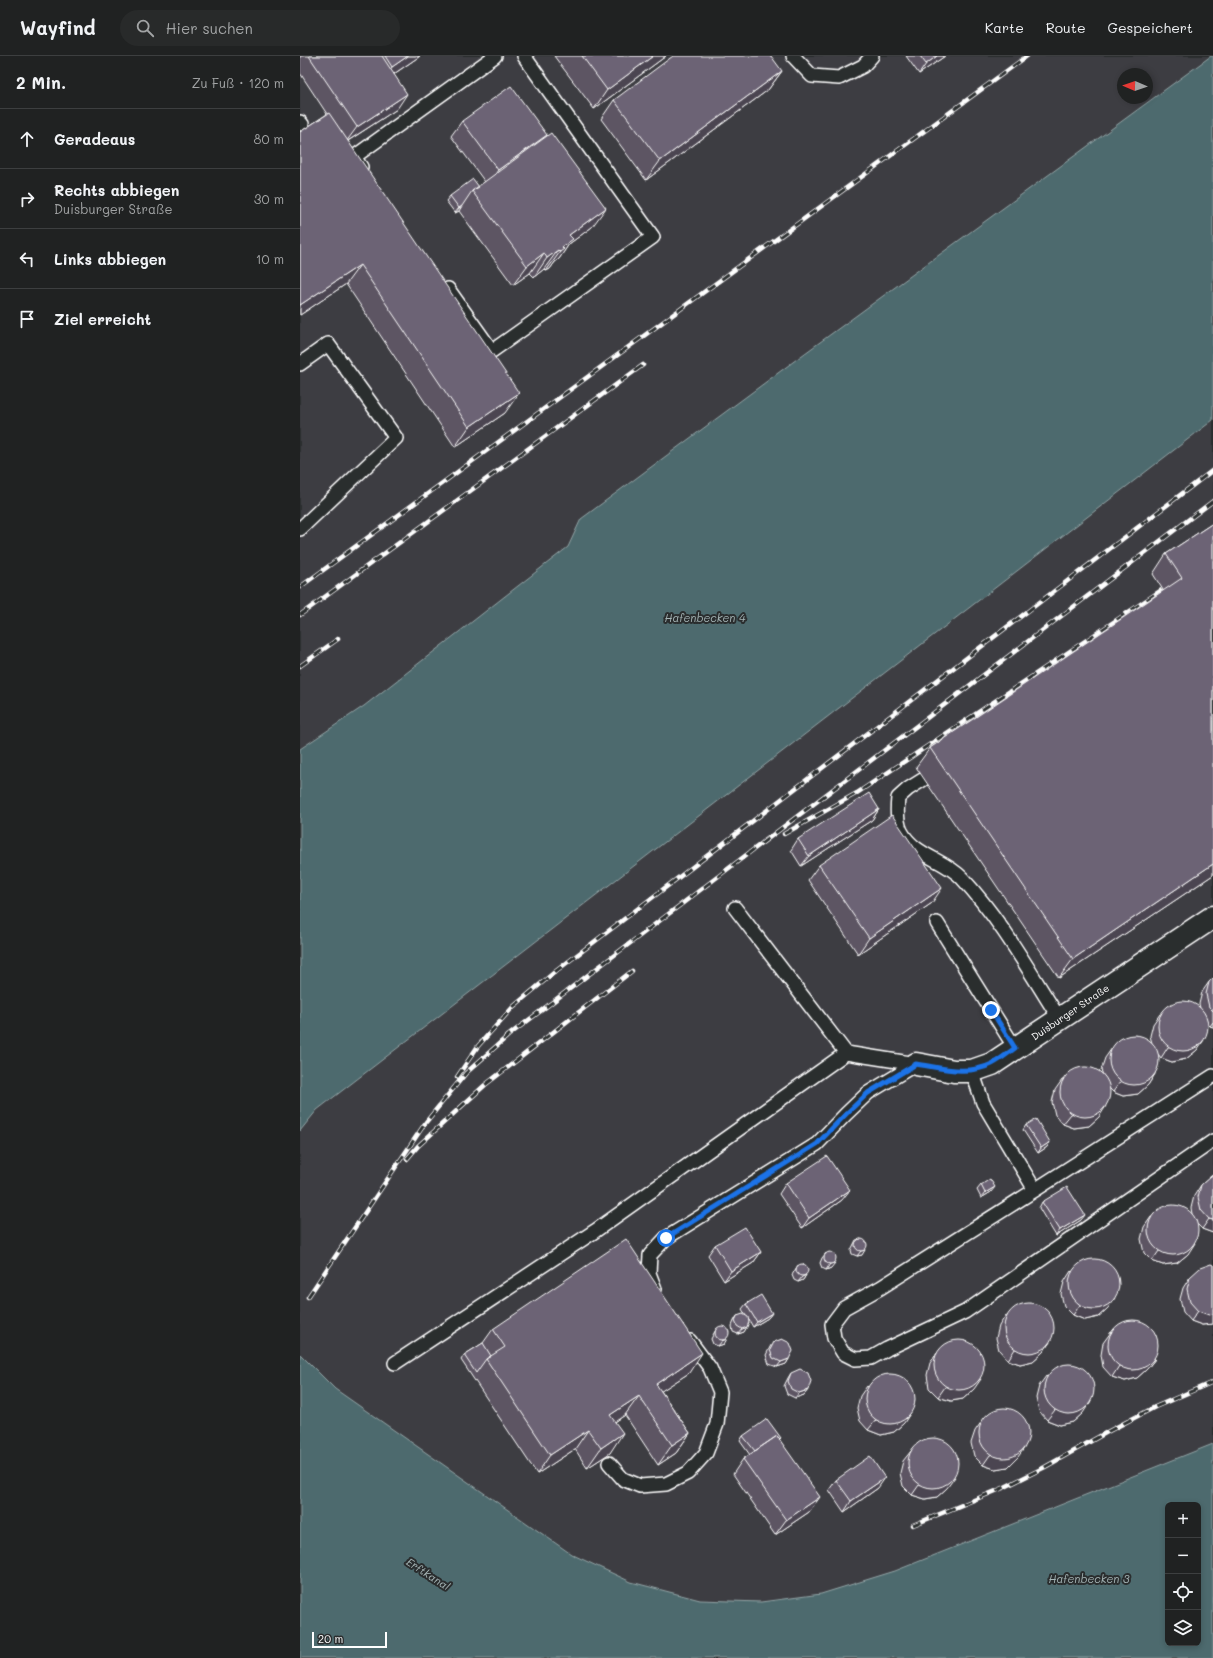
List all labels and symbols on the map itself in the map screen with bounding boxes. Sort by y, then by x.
north arrow [1117,68,1153,104]
water label: Hafenbecken 4 [665,610,746,625]
street label: Duisburger Straße [1028,981,1112,1043]
route end [982,1001,1000,1019]
route start [657,1229,675,1247]
water label: Erftkanal [403,1554,453,1593]
water label: Hafenbecken 3 [1049,1571,1130,1586]
scale bar [312,1630,387,1649]

